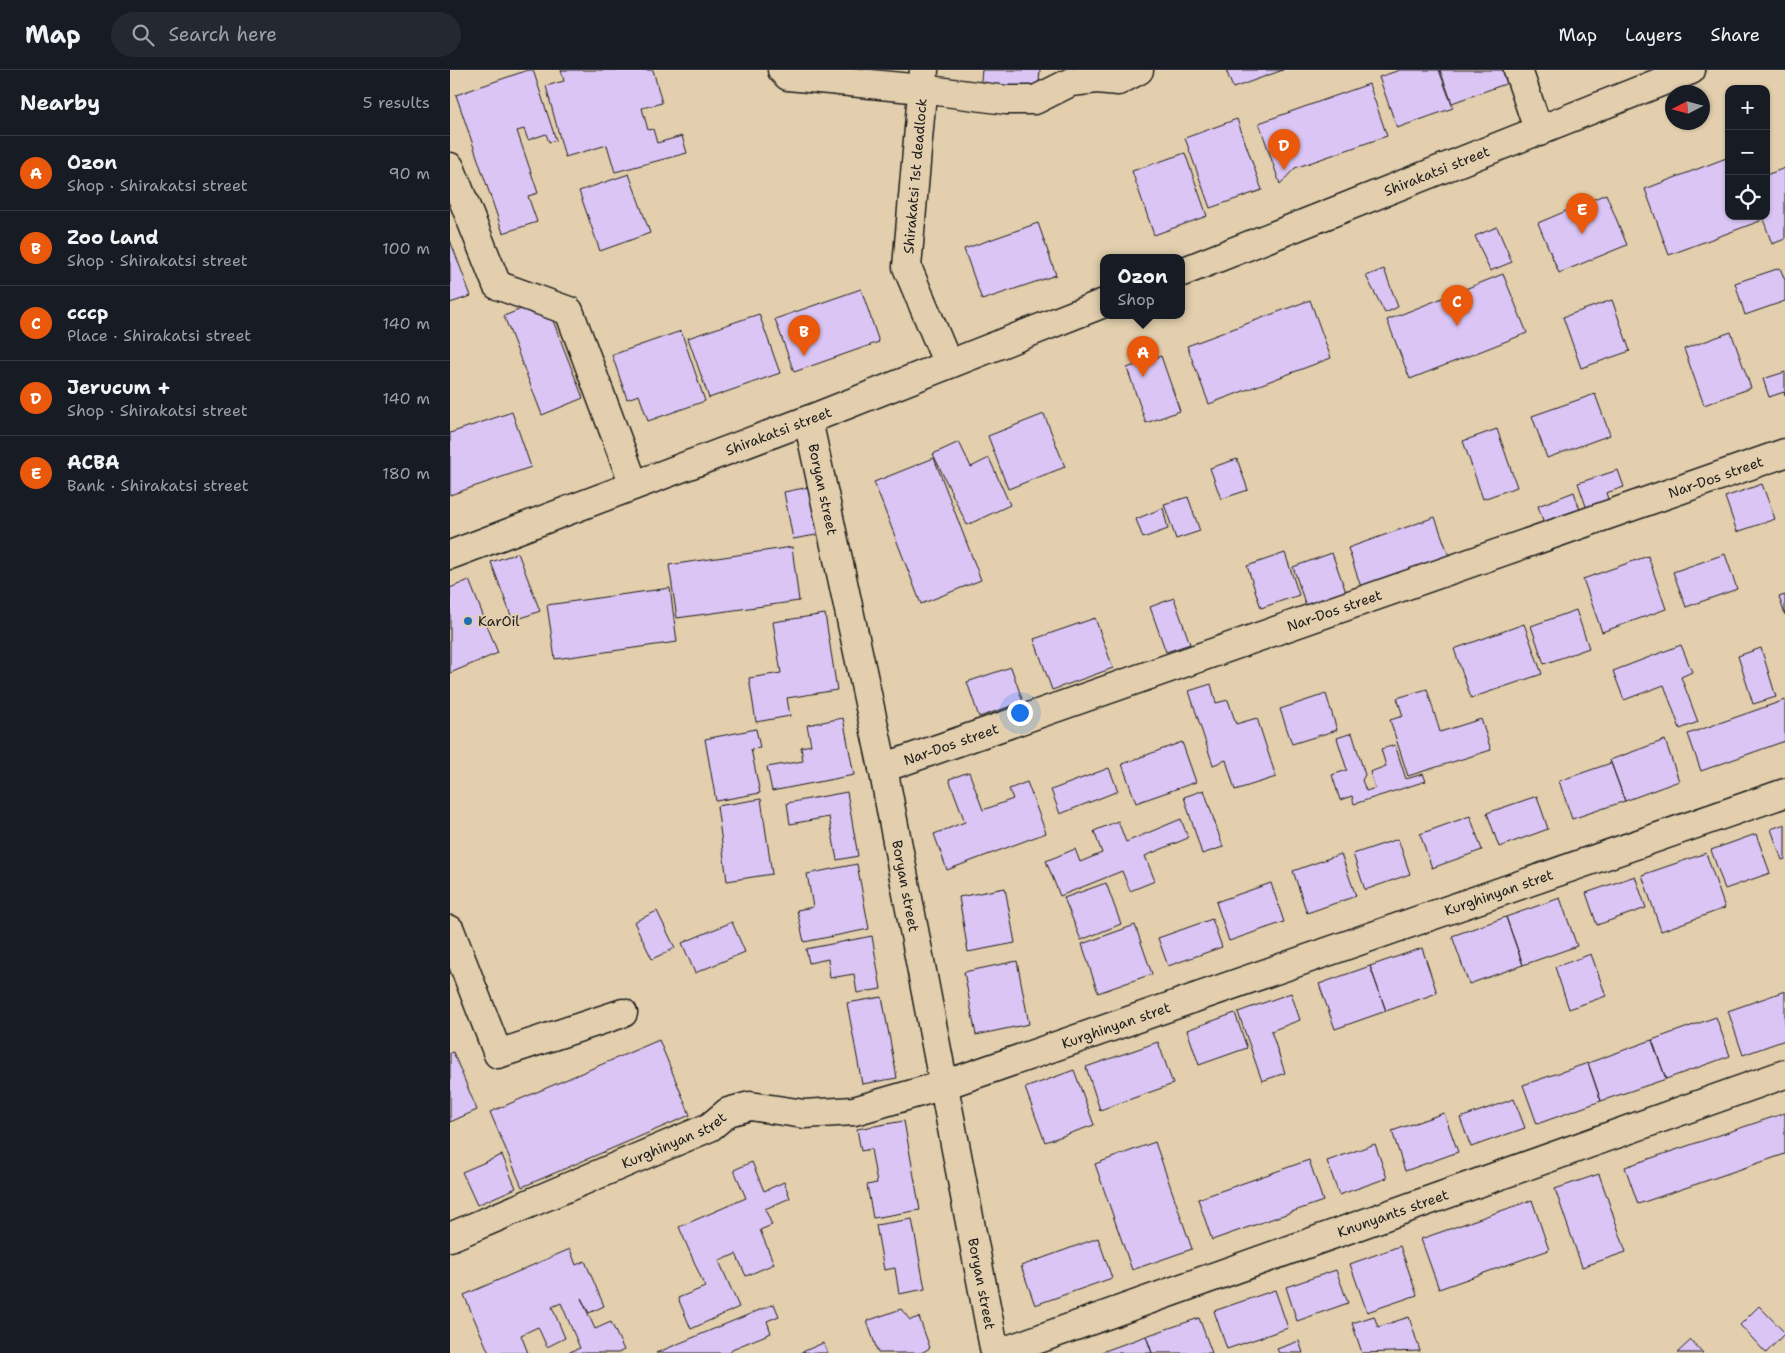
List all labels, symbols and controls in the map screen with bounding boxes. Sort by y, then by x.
search box [111,12,461,57]
text: Map [25,19,81,51]
icon: search [129,21,157,49]
text: Search here [169,22,277,47]
text: Map [1559,23,1597,47]
text: Layers [1625,23,1682,47]
text: Share [1710,23,1760,47]
north arrow [1665,85,1710,130]
map controls [1725,85,1770,220]
button: + [1725,85,1770,130]
text: Nearby [20,89,100,117]
text: 5 results [363,92,430,113]
street label: Shirakatsi 1st deadlock [899,97,931,255]
pin: D [1268,129,1300,170]
button: − [1725,130,1770,175]
street label: Shirakatsi street [1381,142,1492,200]
text: Ozon [67,150,117,175]
text: A [30,163,42,184]
text: 90 m [389,163,430,184]
text: Shop · Shirakatsi street [67,175,248,196]
button: locate [1725,175,1770,220]
pin: E [1566,193,1598,234]
text: Zoo Land [67,225,159,250]
text: B [31,238,41,259]
text: 100 m [382,238,430,259]
text: Shop · Shirakatsi street [67,250,248,271]
popup [1100,254,1185,319]
text: Ozon [1117,264,1168,289]
pin: C [1441,285,1473,326]
text: Shop [1117,289,1155,310]
text: ссср [67,300,108,325]
text: C [31,313,41,334]
text: 140 m [383,313,430,334]
pin: B [788,315,820,356]
text: Place · Shirakatsi street [67,325,251,346]
pin: A [1127,336,1159,377]
text: Jerucum + [67,375,171,400]
text: D [30,388,42,409]
text: 140 m [383,388,430,409]
text: Shop · Shirakatsi street [67,400,248,421]
street label: Shirakatsi street [723,403,834,459]
street label: Boryan street [804,442,842,537]
text: ACBA [67,450,120,475]
street label: Nar-Dos street [1666,452,1766,502]
text: E [31,463,41,484]
text: 180 m [382,463,430,484]
text: Bank · Shirakatsi street [67,475,249,496]
street label: Nar-Dos street [1284,586,1384,635]
place label: KarOil [478,612,520,630]
marker: KarOil [462,615,474,627]
your location [1007,700,1033,726]
street label: Nar-Dos street [901,719,1001,769]
street label: Boryan street [888,839,923,933]
street label: Kurghinyan stret [1442,865,1555,920]
street label: Kurghinyan stret [1059,998,1173,1052]
street label: Kurghinyan stret [619,1108,730,1172]
street label: Knunyants street [1335,1185,1451,1241]
street label: Boryan street [964,1236,999,1331]

